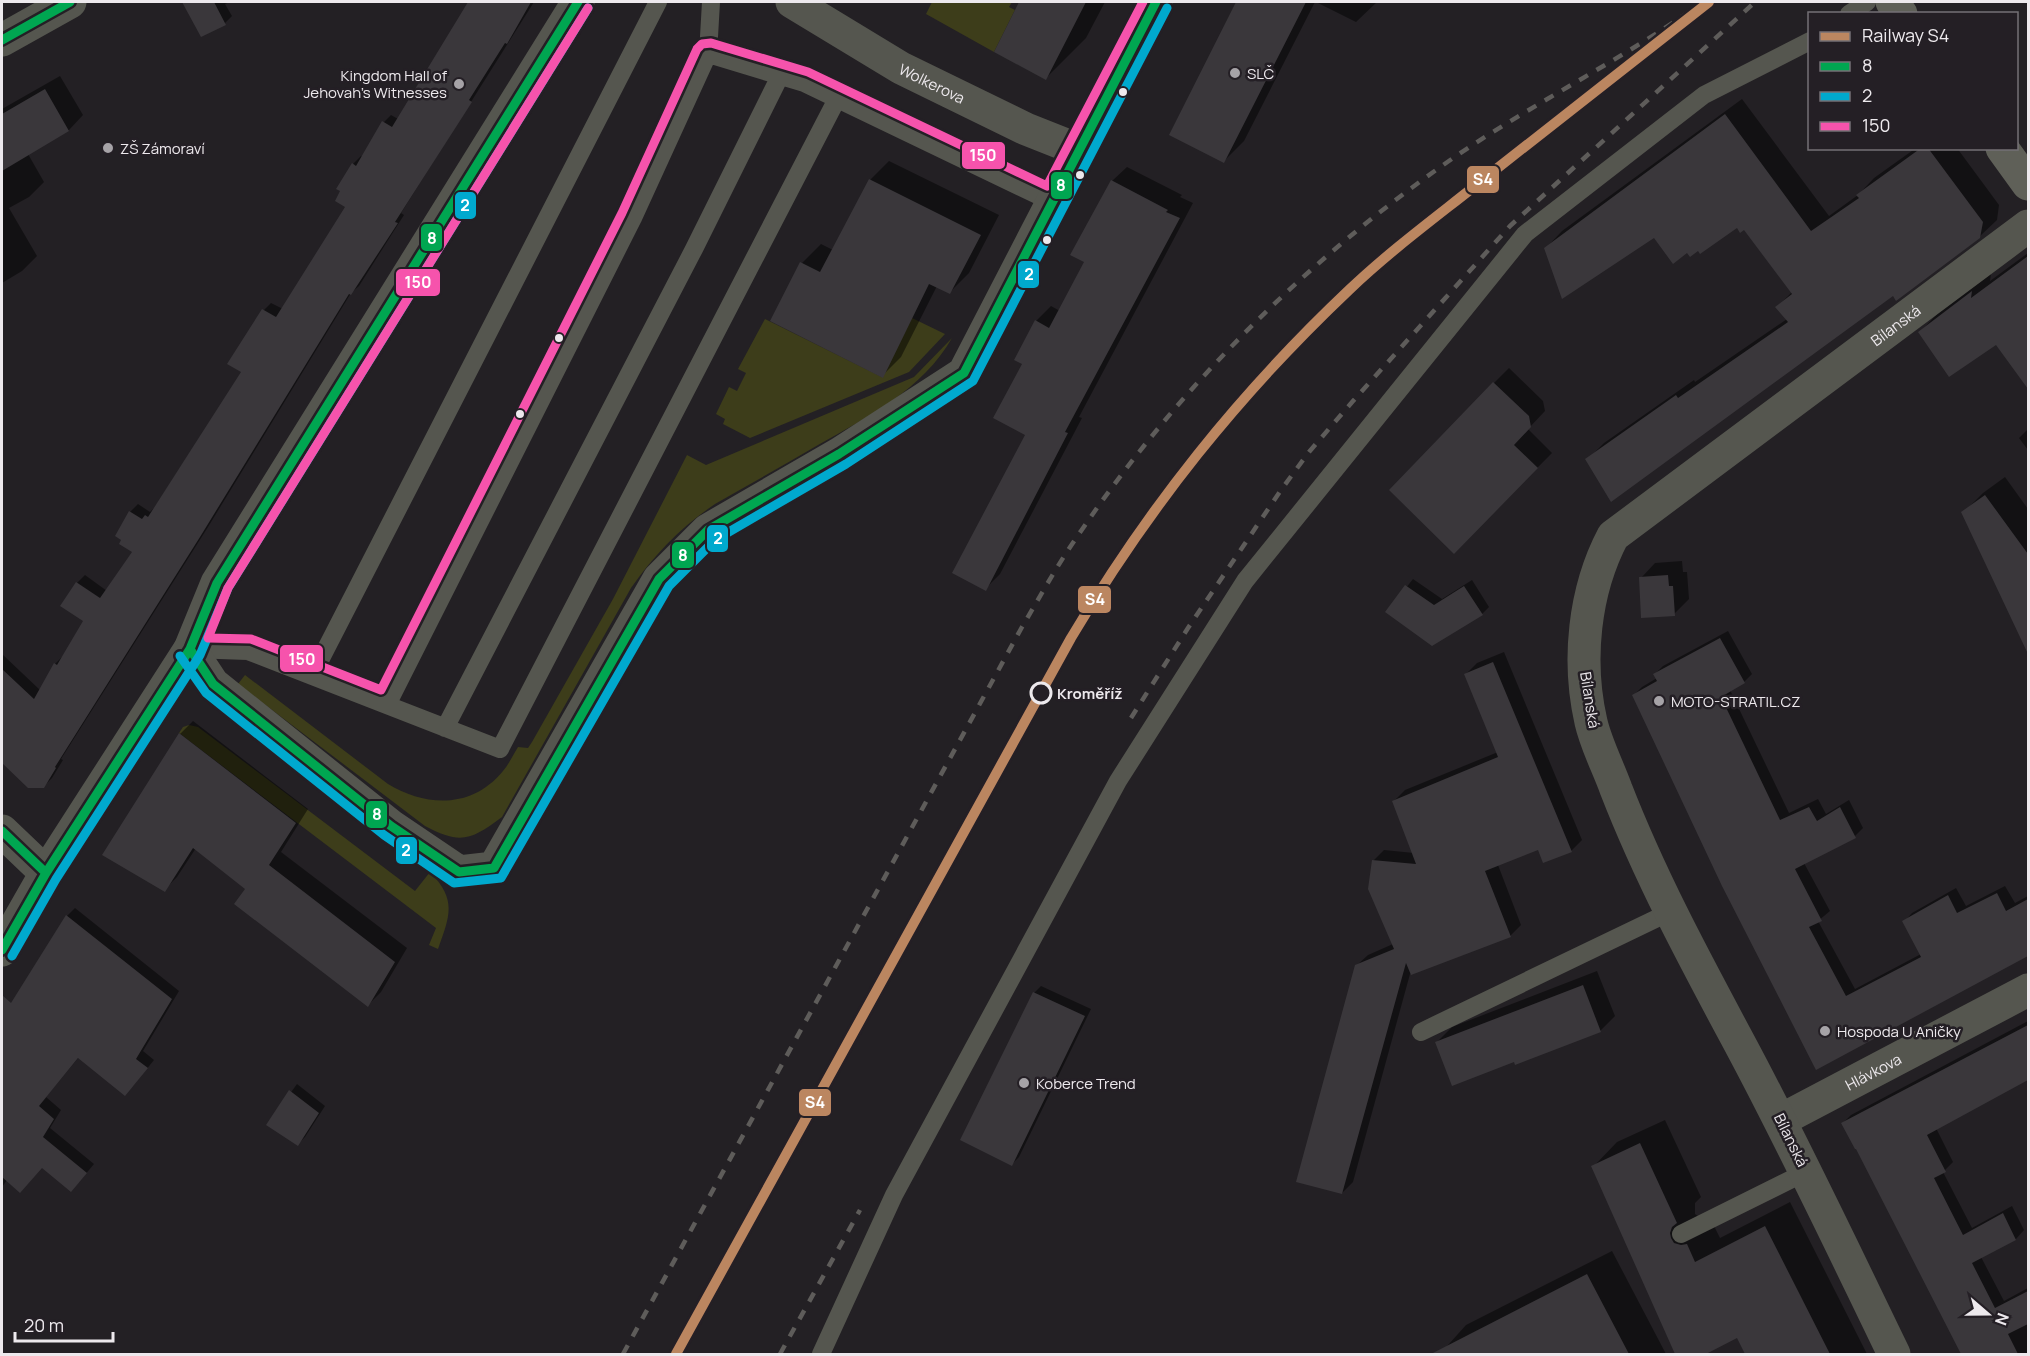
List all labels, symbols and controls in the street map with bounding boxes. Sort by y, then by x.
legend [1808,12,2018,150]
text: Railway S4 [1862,23,1949,47]
text: 8 [1862,53,1872,77]
street label: Wolkerova [896,58,969,108]
place label: SLČ [1247,63,1275,84]
place label: Kingdom Hall of Jehovah's Witnesses [303,65,448,103]
marker: SLČ [1228,66,1242,80]
marker: Kingdom Hall of Jehovah's Witnesses [452,77,466,91]
text: 2 [1862,83,1872,107]
unlabelled marker [1117,86,1129,98]
text: 150 [1862,113,1890,137]
place label: ZŠ Zámoraví [120,138,205,159]
marker: ZŠ Zámoraví [101,141,115,155]
line badge: 150 [961,141,1006,170]
text: 150 [970,144,996,166]
line badge: S4 [1466,165,1500,194]
text: S4 [1473,168,1493,190]
unlabelled marker [1074,169,1086,181]
line badge: 8 [1050,171,1073,200]
text: 8 [1056,174,1066,196]
line badge: 2 [454,191,477,220]
text: 2 [460,194,470,216]
line badge: 8 [420,223,443,252]
text: 8 [427,227,437,249]
unlabelled marker [1041,234,1053,246]
line badge: 2 [1017,260,1040,289]
text: 2 [1024,263,1034,285]
line badge: 150 [395,268,441,297]
text: 150 [405,271,431,293]
street label: Bílanská [1866,300,1925,351]
unlabelled marker [553,332,565,344]
unlabelled marker [514,408,526,420]
line badge: 2 [706,524,729,553]
text: 2 [713,527,723,549]
line badge: 8 [671,541,695,569]
text: 8 [678,544,688,566]
line badge: S4 [1077,585,1112,614]
text: S4 [1085,588,1105,610]
line badge: 150 [279,644,324,673]
text: 150 [289,648,315,670]
street label: Bílanská [1575,670,1605,730]
marker: Kroměříž [1030,682,1052,704]
place label: Kroměříž [1057,683,1123,704]
place label: MOTO-STRATIL.CZ [1671,691,1800,712]
marker: MOTO-STRATIL.CZ [1652,694,1666,708]
line badge: 8 [365,800,388,829]
text: 8 [372,803,382,825]
line badge: 2 [395,836,418,865]
text: 2 [401,839,411,861]
place label: Hospoda U Aničky [1837,1021,1961,1042]
marker: Hospoda U Aničky [1818,1024,1832,1038]
street label: Hlávkova [1841,1048,1905,1095]
place label: Koberce Trend [1036,1073,1136,1094]
marker: Koberce Trend [1017,1076,1031,1090]
line badge: S4 [798,1088,832,1117]
text: S4 [805,1091,825,1113]
street label: Bílanská [1769,1110,1813,1170]
north arrow [1958,1284,2018,1344]
scale bar [15,1305,112,1343]
text: N [1990,1310,2014,1328]
text: 20 m [24,1313,64,1337]

